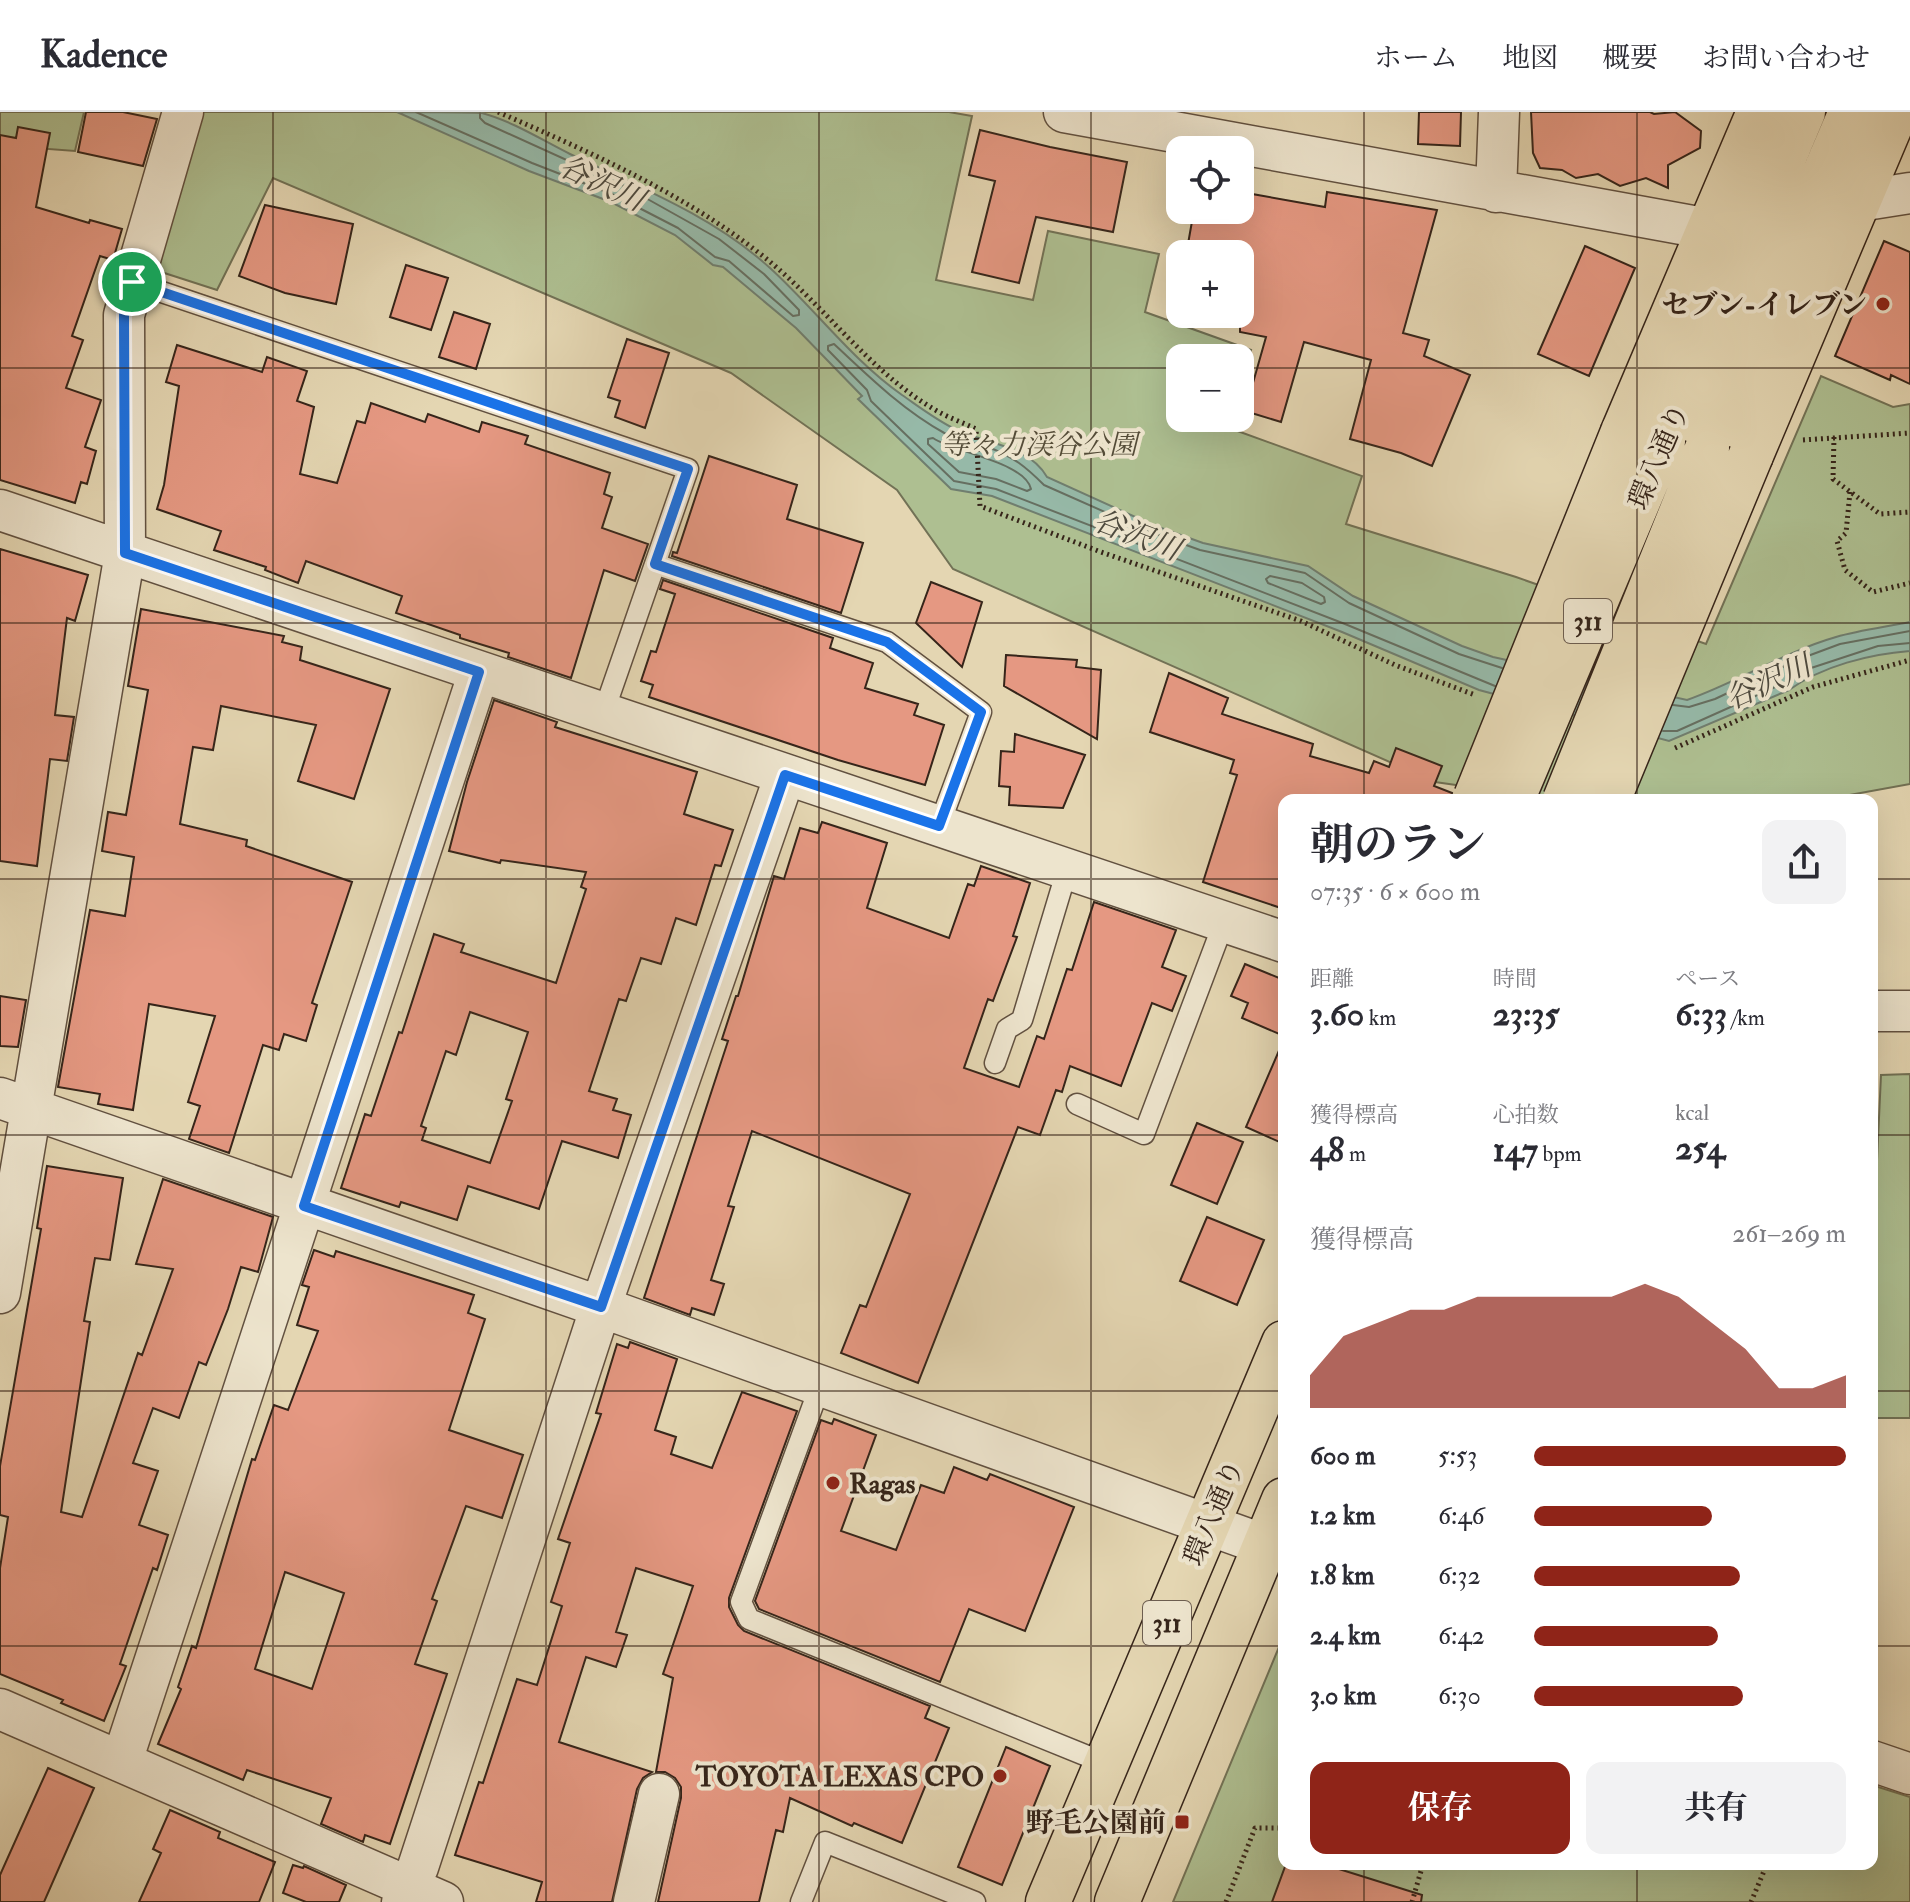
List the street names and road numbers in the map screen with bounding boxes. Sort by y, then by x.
street label: 環八通り [1621,398,1697,515]
road number: 311 [1564,599,1612,643]
street label: 環八通り [1176,1454,1252,1571]
road number: 311 [1143,1601,1191,1645]

